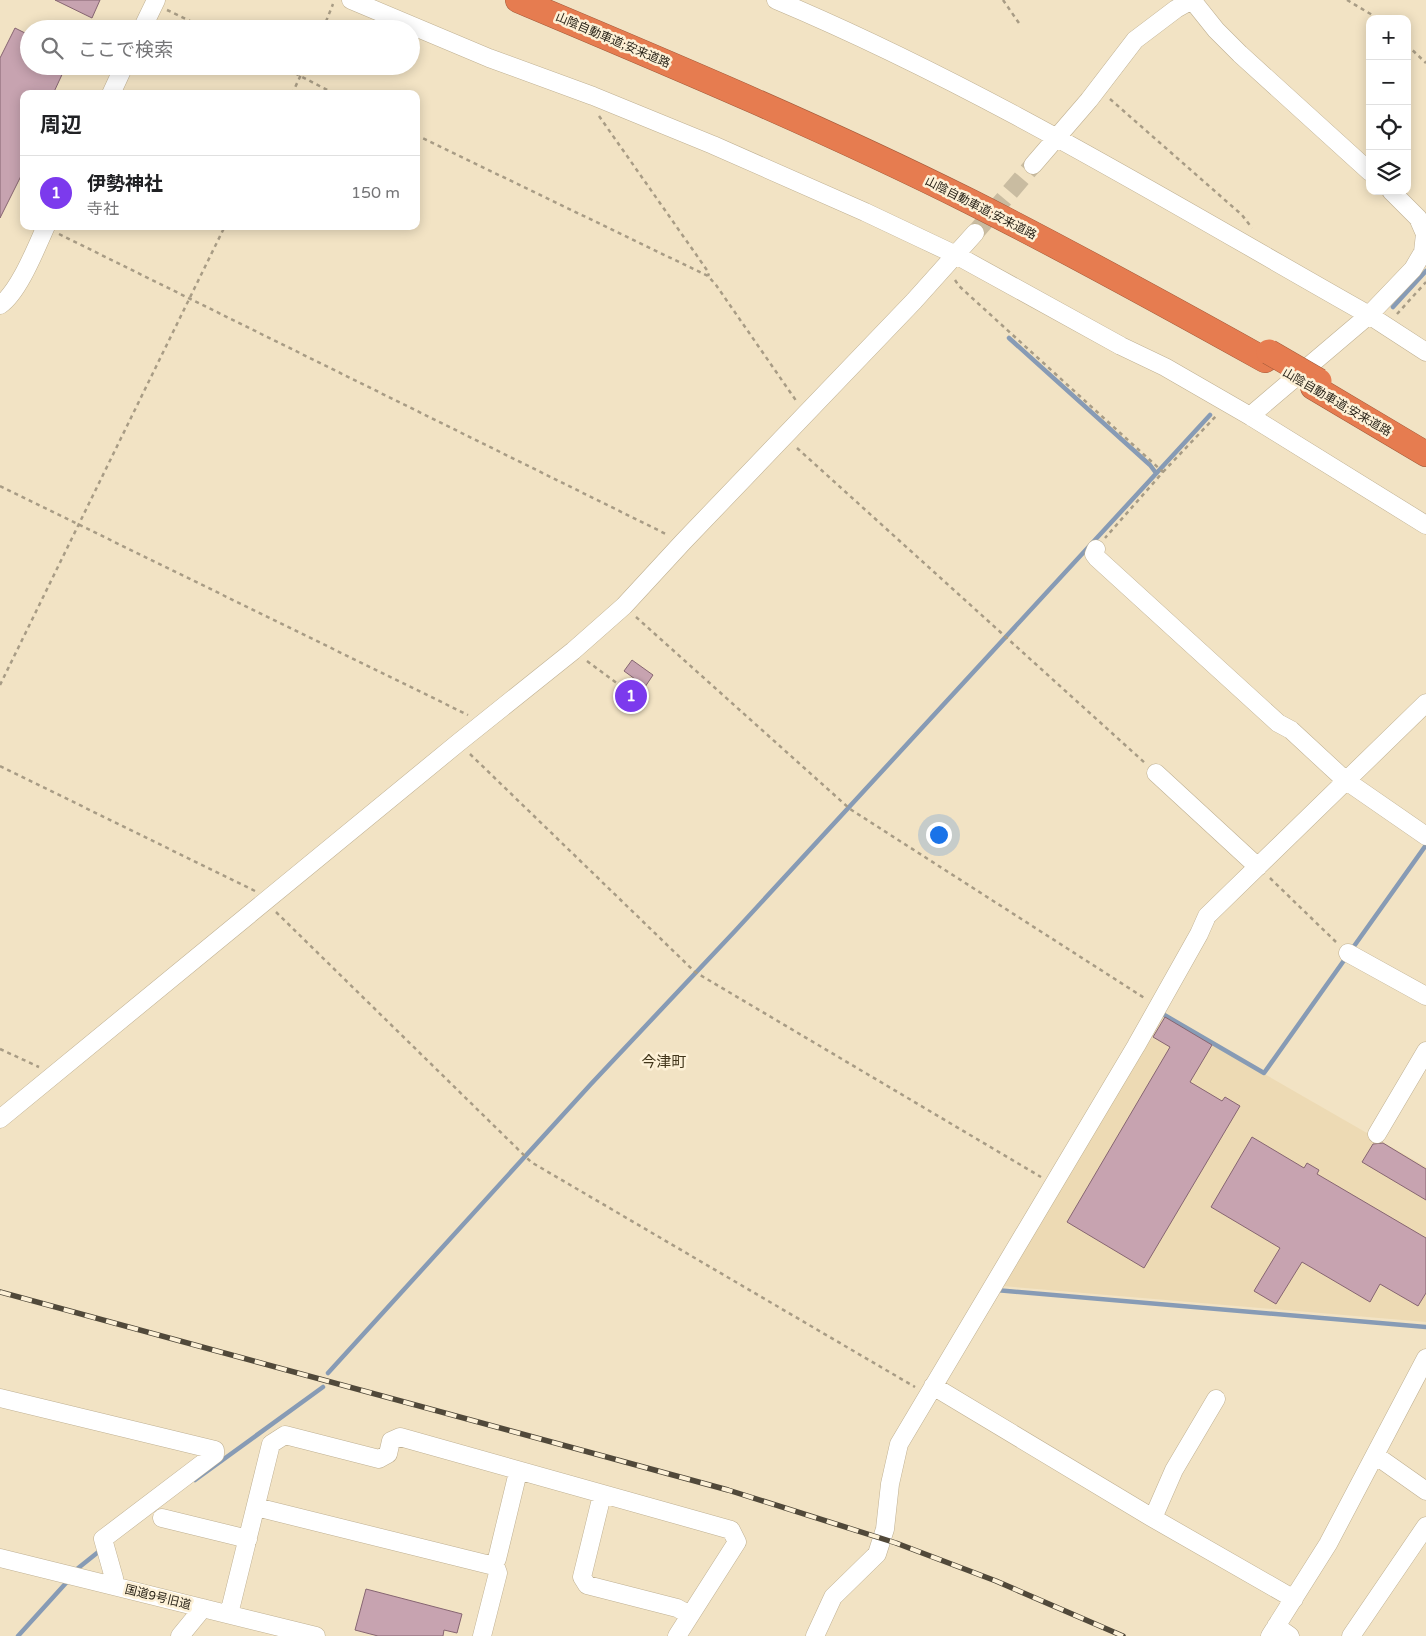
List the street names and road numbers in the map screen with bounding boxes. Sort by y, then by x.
street label: 山陰自動車道;安来道路 [554,10,672,70]
street label: 山陰自動車道;安来道路 [923,174,1039,242]
street label: 山陰自動車道;安来道路 [1280,365,1394,439]
street label: 国道9号旧道 [124,1582,192,1612]

